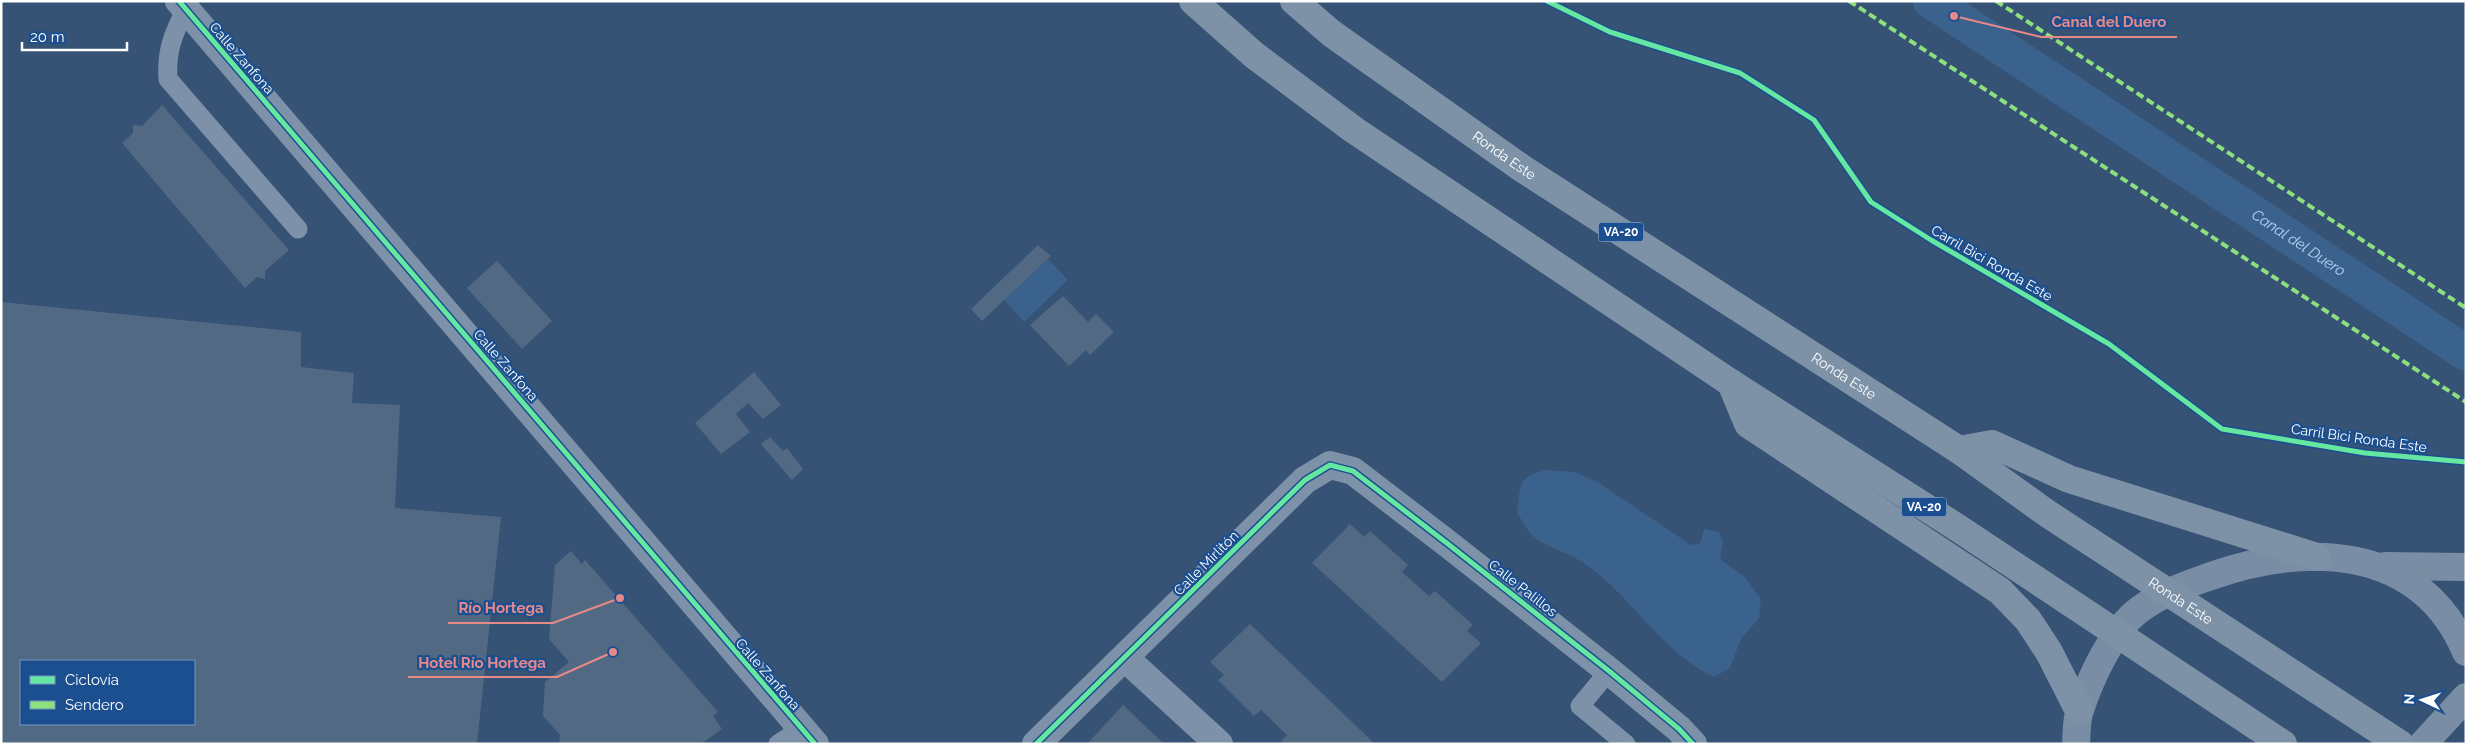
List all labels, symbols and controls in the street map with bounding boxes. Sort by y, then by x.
callout: Canal del Duero [2041,7,2177,37]
text: Canal del Duero [2052,13,2166,31]
street label: Calle Zanfona [207,19,277,97]
scale bar [22,20,128,52]
text: 20 m [30,28,65,46]
street label: Ronda Este [1469,128,1539,183]
water label: Canal del Duero [2248,206,2349,280]
road number: VA-20 [1598,222,1644,242]
street label: Carril Bici Ronda Este [1929,222,2055,304]
street label: Calle Zanfona [471,326,541,404]
street label: Ronda Este [1809,349,1879,402]
street label: Carril Bici Ronda Este [2290,421,2428,455]
road number: VA-20 [1902,498,1946,516]
street label: Calle Mirlitón [1170,527,1242,599]
street label: Calle Palillos [1486,556,1561,620]
street label: Ronda Este [2146,574,2216,627]
callout: Río Hortega [448,593,553,623]
text: Río Hortega [458,599,544,617]
street label: Calle Zanfona [733,635,803,713]
callout: Hotel Río Hortega [408,647,557,677]
text: Hotel Río Hortega [418,654,546,672]
legend [20,660,195,725]
text: Ciclovía [65,671,119,689]
north arrow [2397,675,2447,725]
text: N [2401,693,2417,705]
text: Sendero [65,696,124,714]

